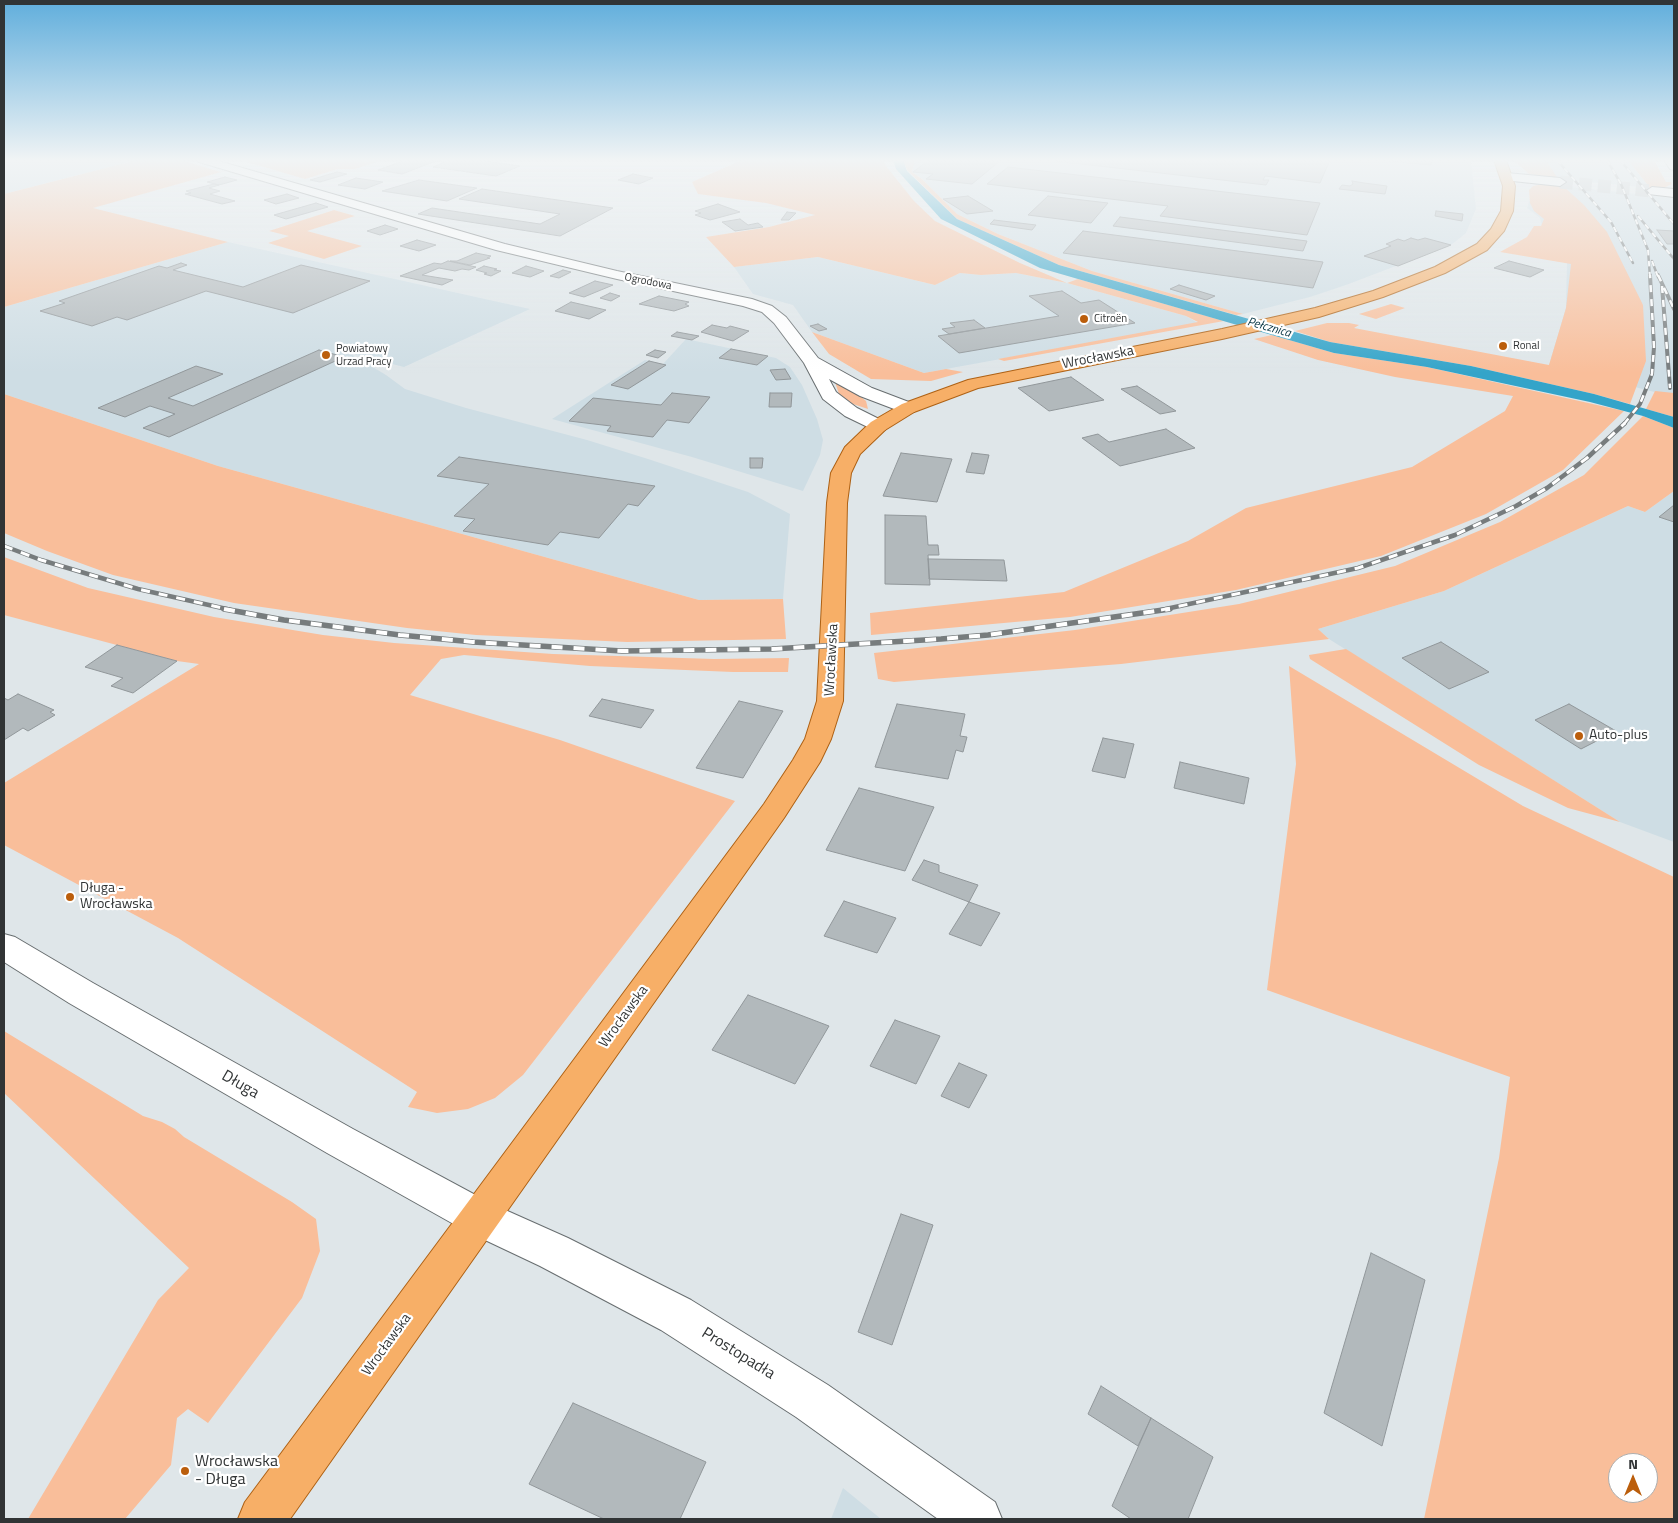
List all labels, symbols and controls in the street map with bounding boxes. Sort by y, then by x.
street label: Ogrodowa [623,271,673,293]
place label: Citroën [1094,312,1127,326]
marker: Citroën [1078,313,1090,325]
water label: Pełcznica [1246,315,1292,341]
place label: Ronal [1513,339,1539,353]
marker: Ronal [1497,340,1509,352]
place label: Powiatowy Urzad Pracy [336,342,392,368]
street label: Wrocławska [1061,343,1135,373]
marker: Powiatowy Urzad Pracy [320,349,332,361]
street label: Wrocławska [822,623,842,697]
place label: Auto-plus [1589,728,1648,744]
marker: Auto-plus [1573,730,1585,742]
place label: Długa - Wrocławska [80,881,153,914]
marker: Długa - Wrocławska [64,891,76,903]
street label: Wrocławska [596,983,652,1051]
street label: Długa [218,1067,262,1103]
street label: Wrocławska [359,1311,415,1379]
street label: Prostopadła [698,1324,778,1384]
place label: Wrocławska - Długa [195,1452,278,1490]
north arrow [1608,1453,1658,1503]
text: N [1628,1453,1638,1474]
marker: Wrocławska - Długa [179,1465,191,1477]

